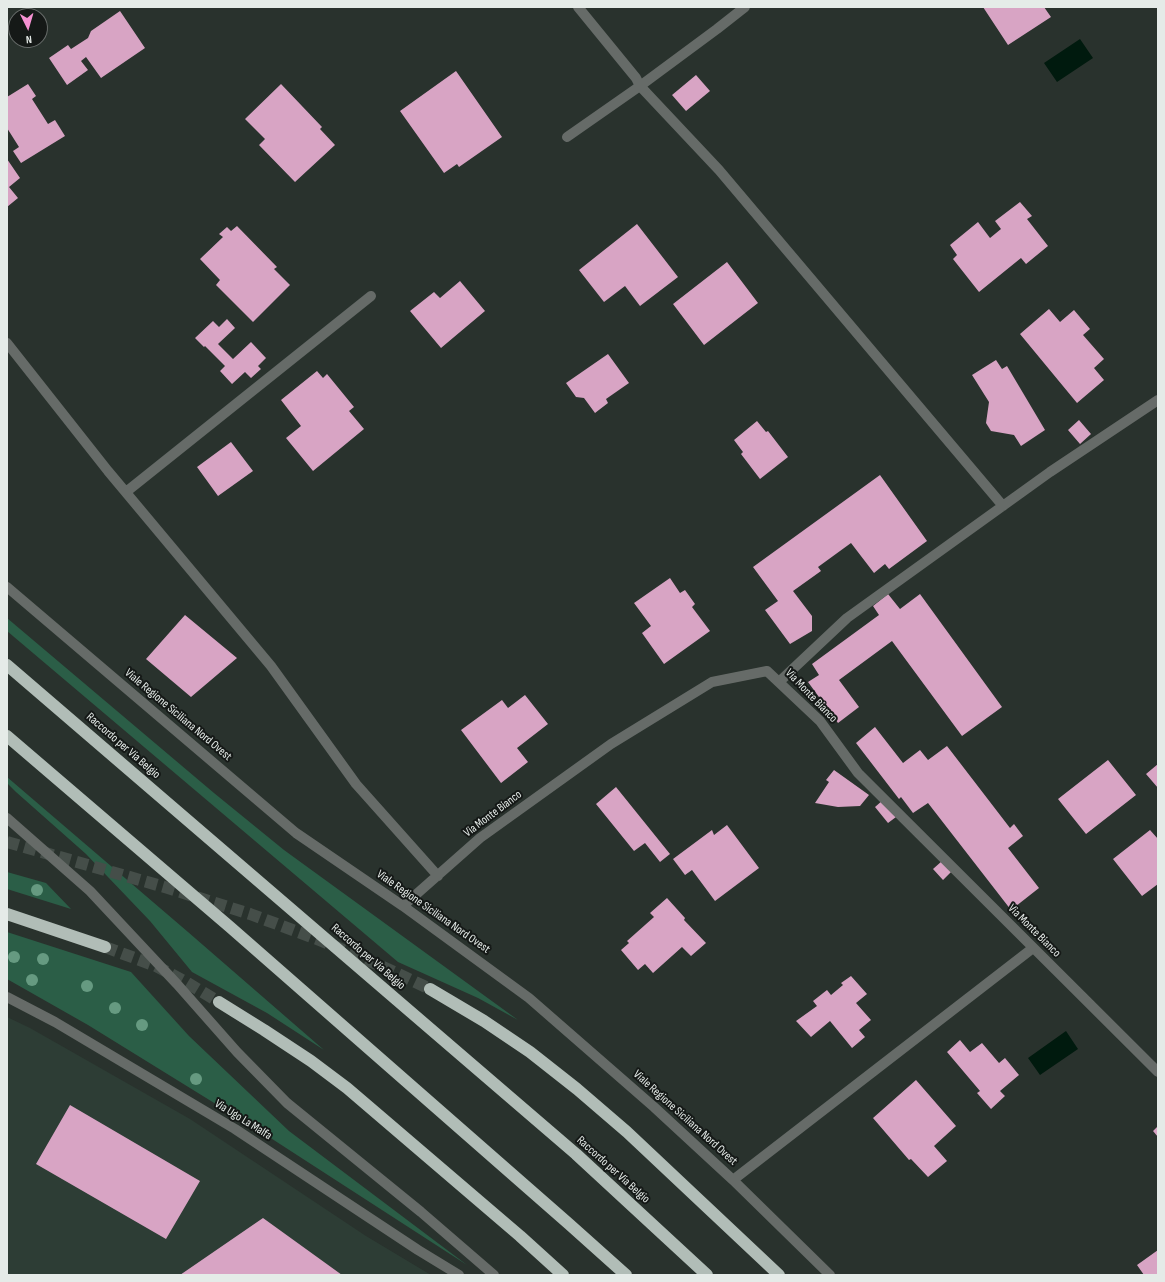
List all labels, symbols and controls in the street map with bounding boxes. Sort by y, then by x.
north arrow [8,8,48,48]
text: N [26,33,32,46]
street label: Viale Regione Siciliana Nord Ovest [122,666,234,764]
street label: Via Monte Bianco [782,666,840,726]
street label: Raccordo per Via Belgio [83,710,163,782]
street label: Via Monte Bianco [461,788,525,840]
street label: Viale Regione Siciliana Nord Ovest [373,867,493,957]
street label: Via Monte Bianco [1005,902,1063,960]
street label: Raccordo per Via Belgio [328,921,408,993]
street label: Viale Regione Siciliana Nord Ovest [630,1067,740,1169]
street label: Via Ugo La Malfa [212,1097,274,1143]
street label: Raccordo per Via Belgio [574,1133,652,1207]

